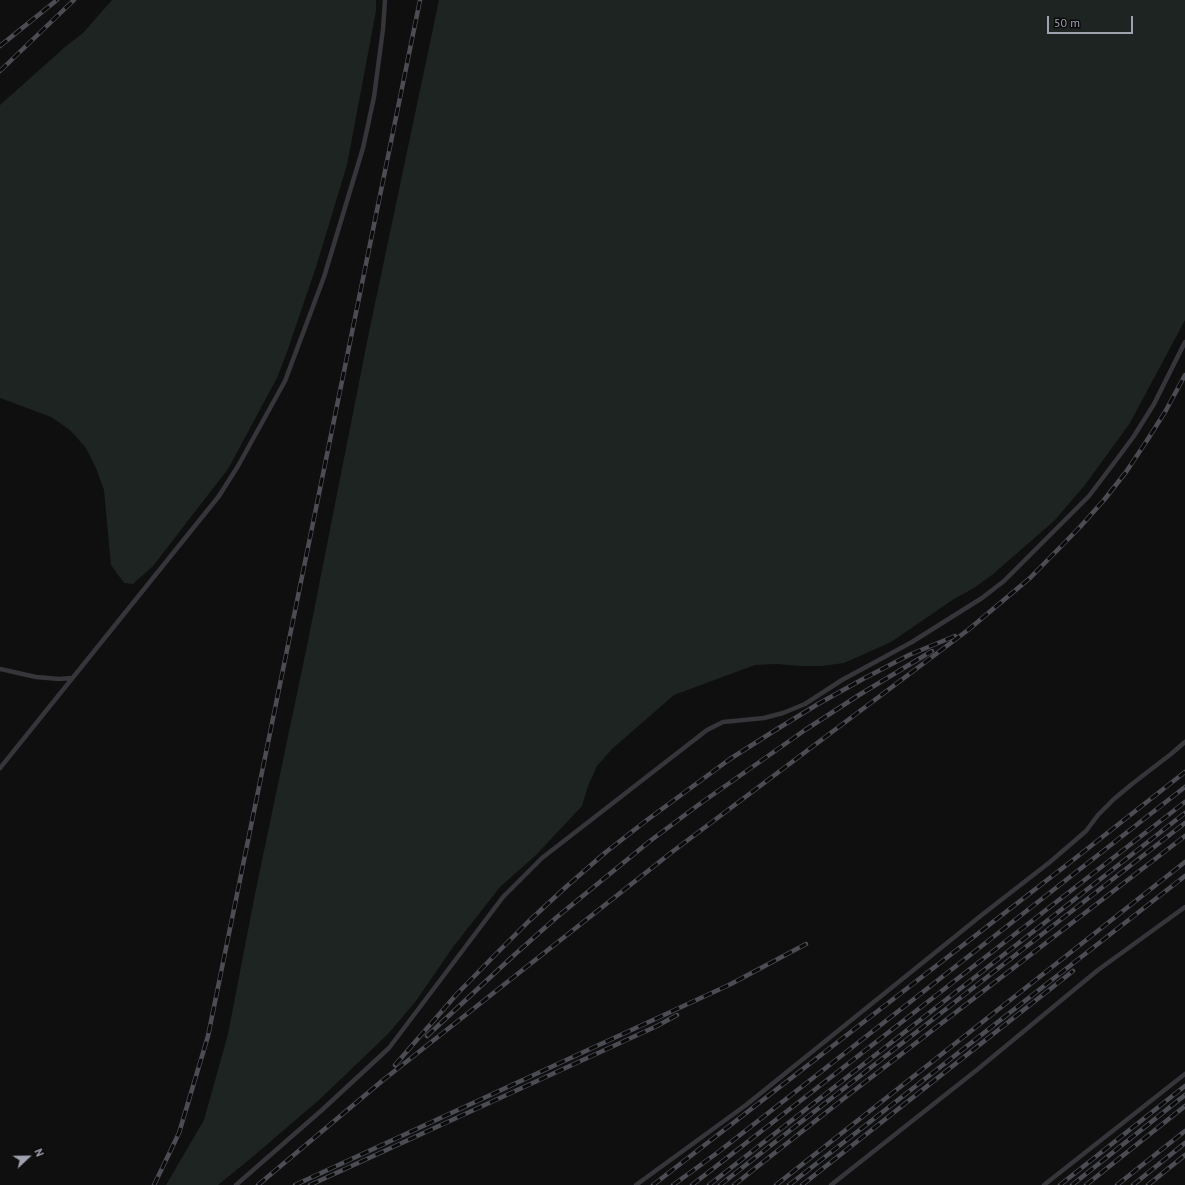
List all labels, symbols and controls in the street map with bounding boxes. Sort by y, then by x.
scale bar [1049,8,1135,34]
text: 50 m [1054,15,1080,30]
north arrow [8,1137,48,1177]
text: N [31,1147,47,1158]

